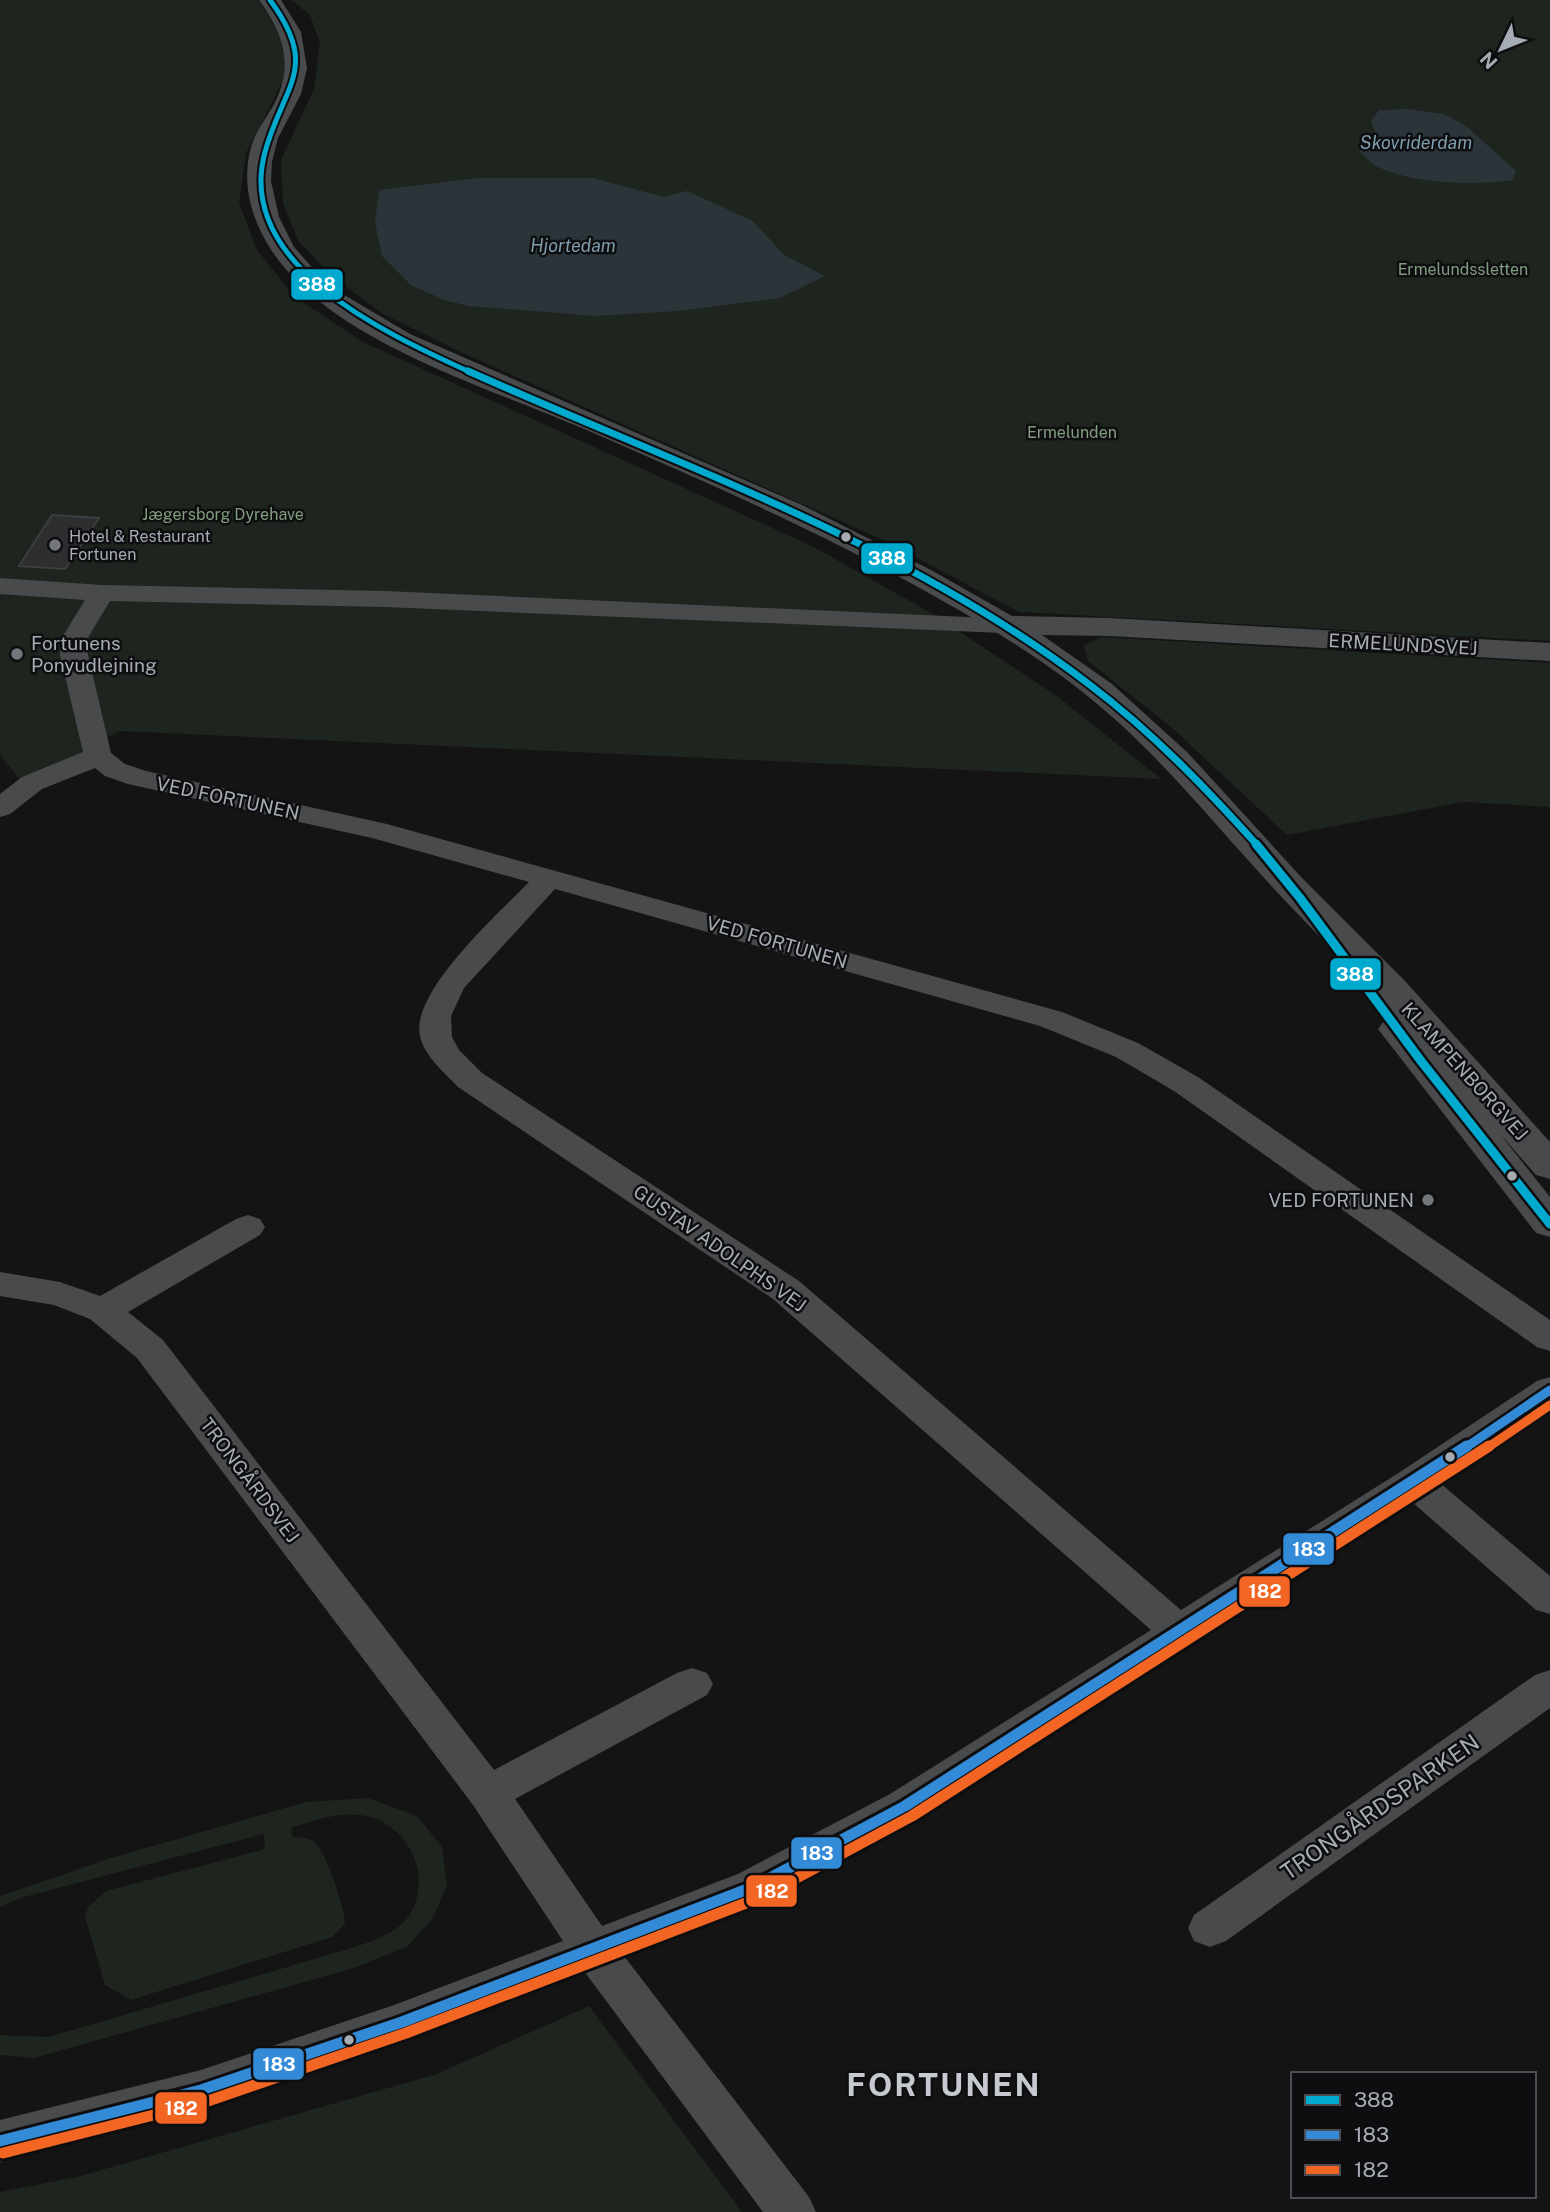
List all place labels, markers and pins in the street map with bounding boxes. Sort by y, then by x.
place label: Hotel & Restaurant Fortunen [69,527,211,564]
unlabelled marker [839,530,853,544]
marker: Hotel & Restaurant Fortunen [47,537,63,553]
place label: Fortunens Ponyudlejning [31,632,157,676]
marker: Fortunens Ponyudlejning [9,646,25,662]
unlabelled marker [1505,1169,1519,1183]
place label: VED FORTUNEN [1268,1189,1414,1211]
marker: VED FORTUNEN [1420,1192,1436,1208]
unlabelled marker [1443,1450,1457,1464]
unlabelled marker [342,2033,356,2047]

